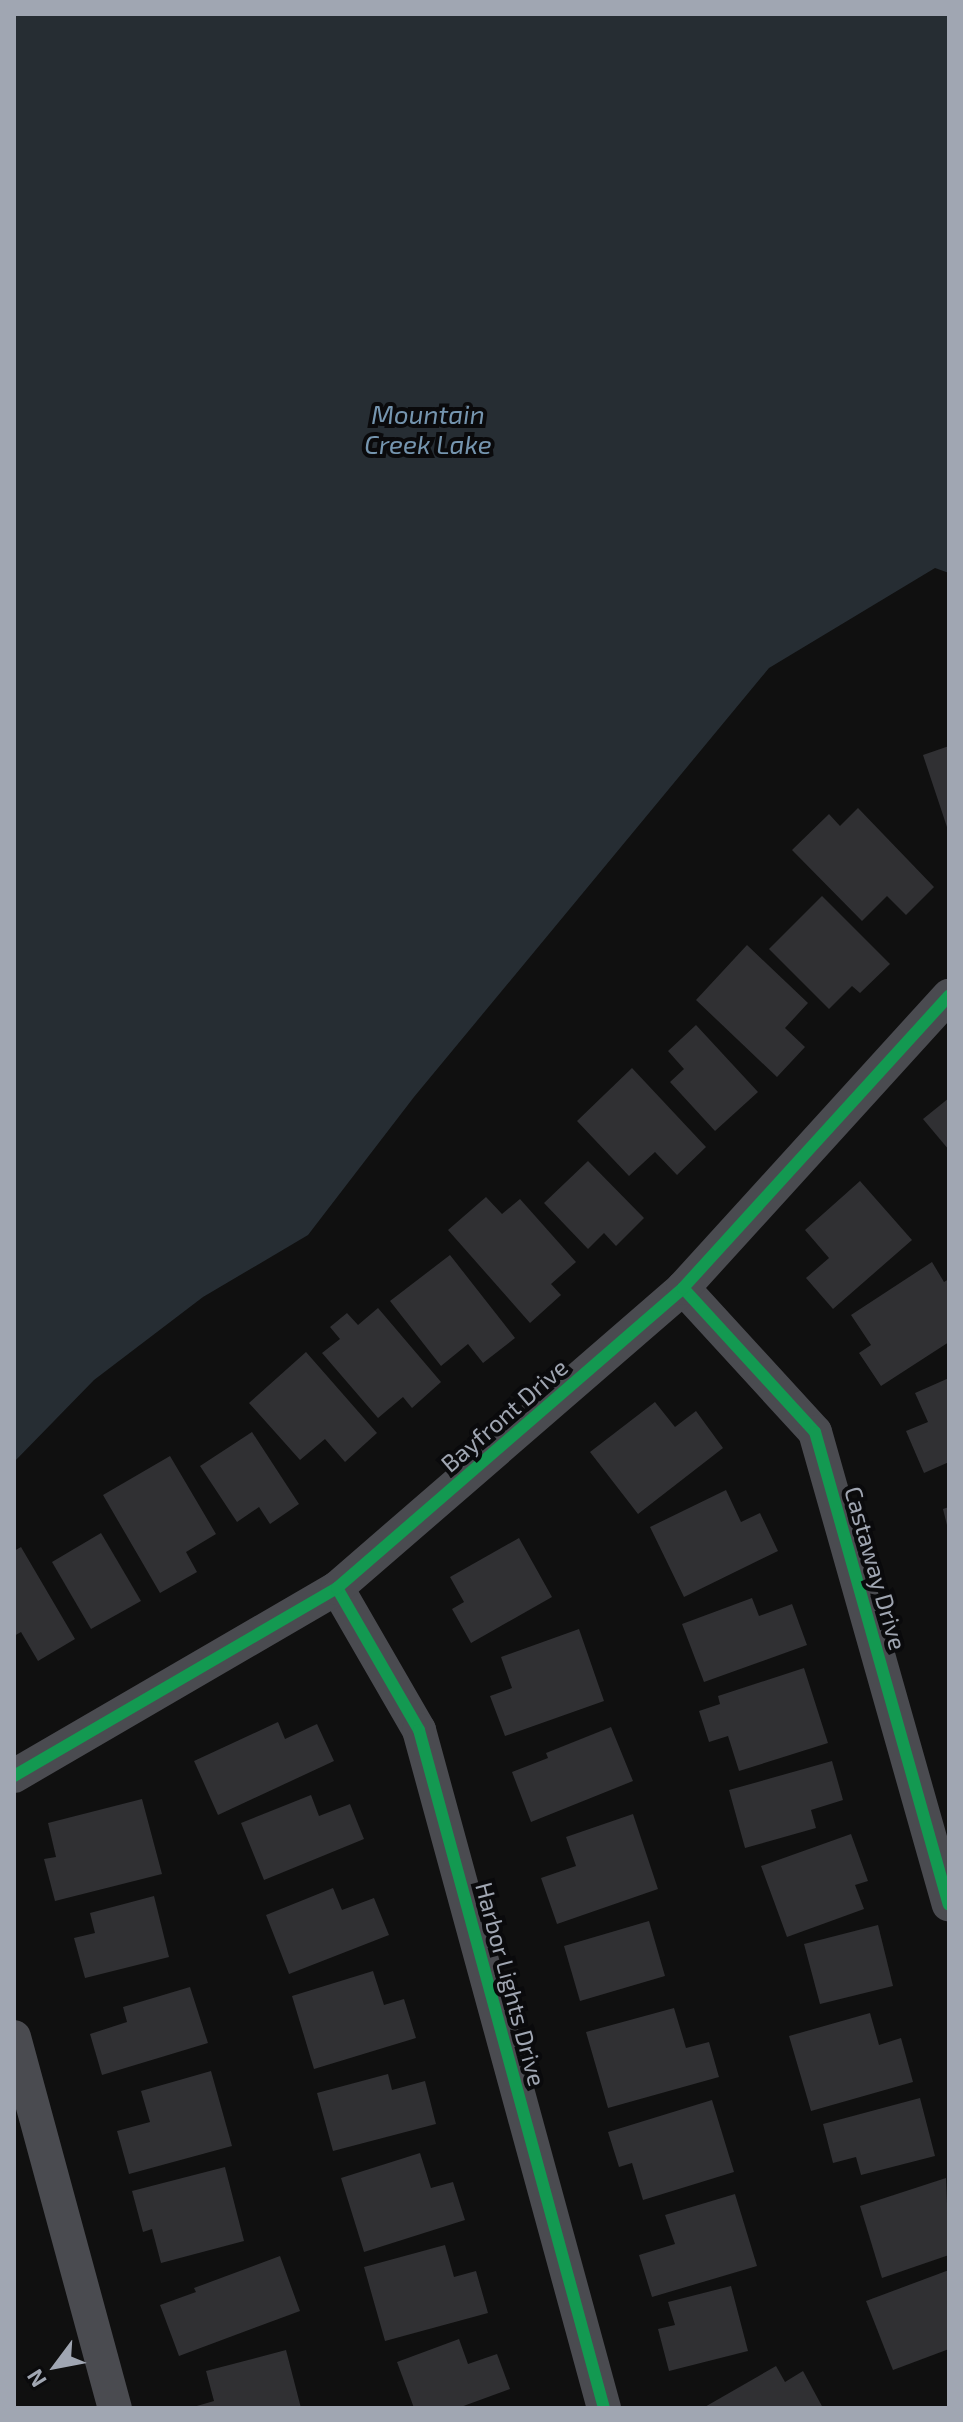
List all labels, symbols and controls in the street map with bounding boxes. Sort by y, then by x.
water label: Mountain Creek Lake [364,398,492,460]
street label: Bayfront Drive [435,1352,573,1478]
street label: Castaway Drive [839,1483,913,1653]
street label: Harbor Lights Drive [470,1879,552,2089]
north arrow [16,2326,96,2406]
text: N [20,2365,51,2392]

